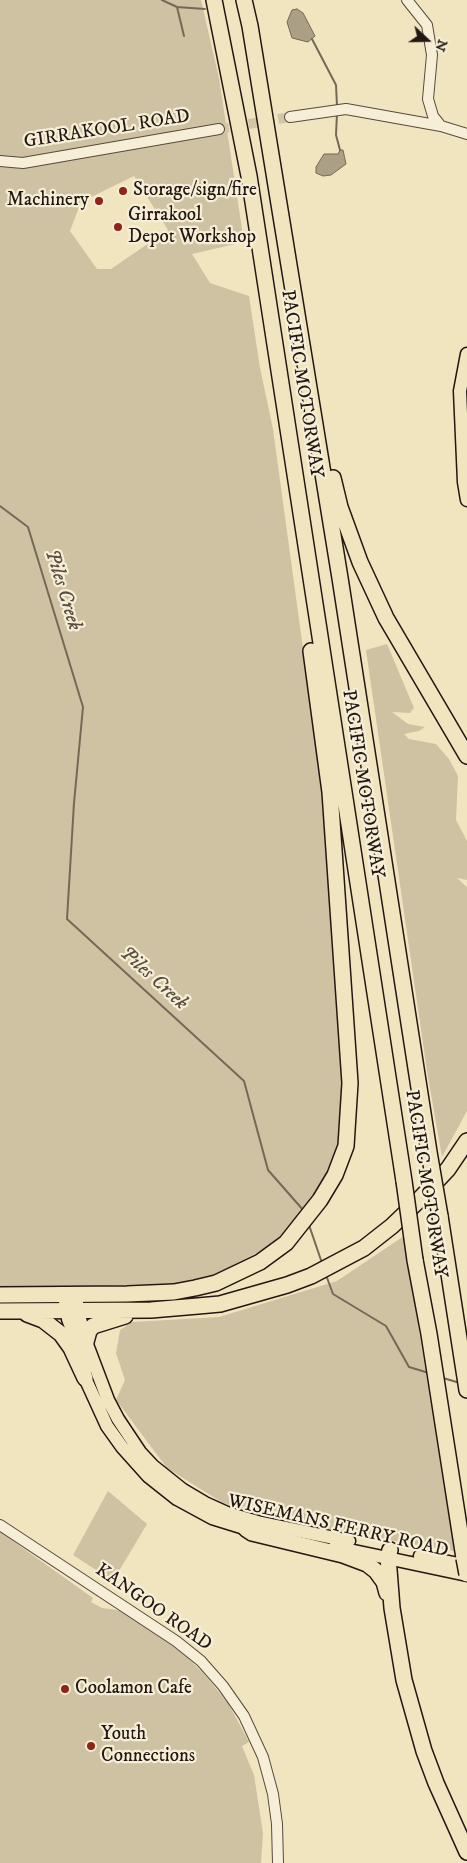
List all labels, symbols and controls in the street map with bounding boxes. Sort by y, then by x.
north arrow [402,15,452,65]
text: N [431,37,451,54]
street label: GIRRAKOOL ROAD [22,106,192,154]
place label: Storage/sign/fire [133,180,257,202]
marker: Storage/sign/fire [117,185,129,197]
place label: Machinery [7,190,89,212]
marker: Machinery [93,195,105,207]
place label: Girrakool Depot Workshop [128,205,256,249]
marker: Girrakool Depot Workshop [112,221,124,233]
street label: PACIFIC MOTORWAY [275,288,327,480]
water label: Piles Creek [38,547,86,633]
street label: PACIFIC MOTORWAY [336,688,388,880]
water label: Piles Creek [114,942,192,1016]
street label: PACIFIC MOTORWAY [399,1088,451,1280]
street label: WISEMANS FERRY ROAD [225,1490,451,1564]
street label: KANGOO ROAD [90,1559,216,1657]
place label: Coolamon Cafe [75,1678,192,1700]
marker: Coolamon Cafe [59,1683,71,1695]
place label: Youth Connections [101,1724,195,1768]
marker: Youth Connections [85,1740,97,1752]

